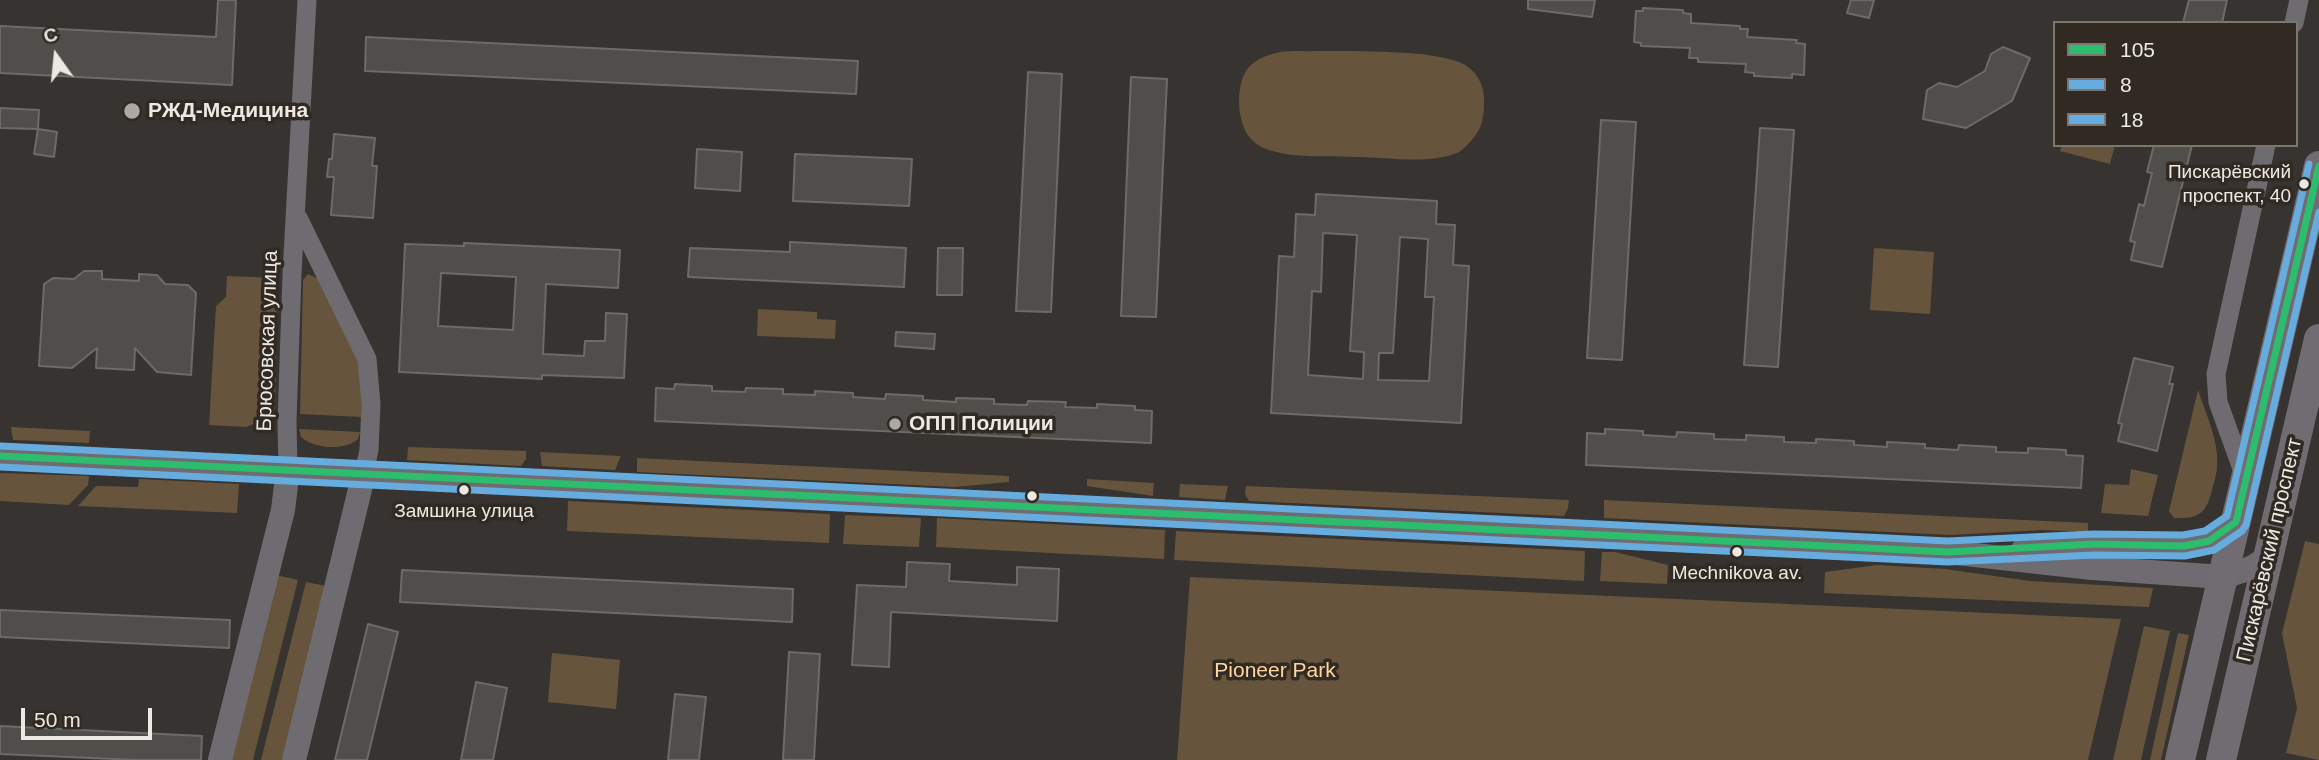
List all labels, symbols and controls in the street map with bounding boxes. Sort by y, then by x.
north arrow [21,21,91,91]
legend [2053,21,2298,147]
text: С [41,23,60,47]
text: 105 [2120,38,2155,61]
text: 8 [2120,73,2132,96]
place label: РЖД-Медицина [148,98,308,124]
marker: РЖД-Медицина [122,101,142,121]
text: 18 [2120,108,2143,131]
place label: Пискарёвский проспект, 40 [2168,162,2291,206]
marker: Пискарёвский проспект, 40 [2297,177,2311,191]
street label: Брюсовская улица [252,250,284,432]
place label: ОПП Полиции [909,411,1054,437]
marker: ОПП Полиции [887,416,903,432]
street label: Пискарёвский проспект [2232,435,2308,665]
marker: Замшина улица [457,483,471,497]
unlabelled marker [1025,489,1039,503]
place label: Замшина улица [394,501,534,523]
marker: Mechnikova av. [1730,545,1744,559]
place label: Mechnikova av. [1672,563,1802,585]
park label: Pioneer Park [1214,658,1336,684]
scale bar [24,694,156,738]
text: 50 m [34,708,81,731]

